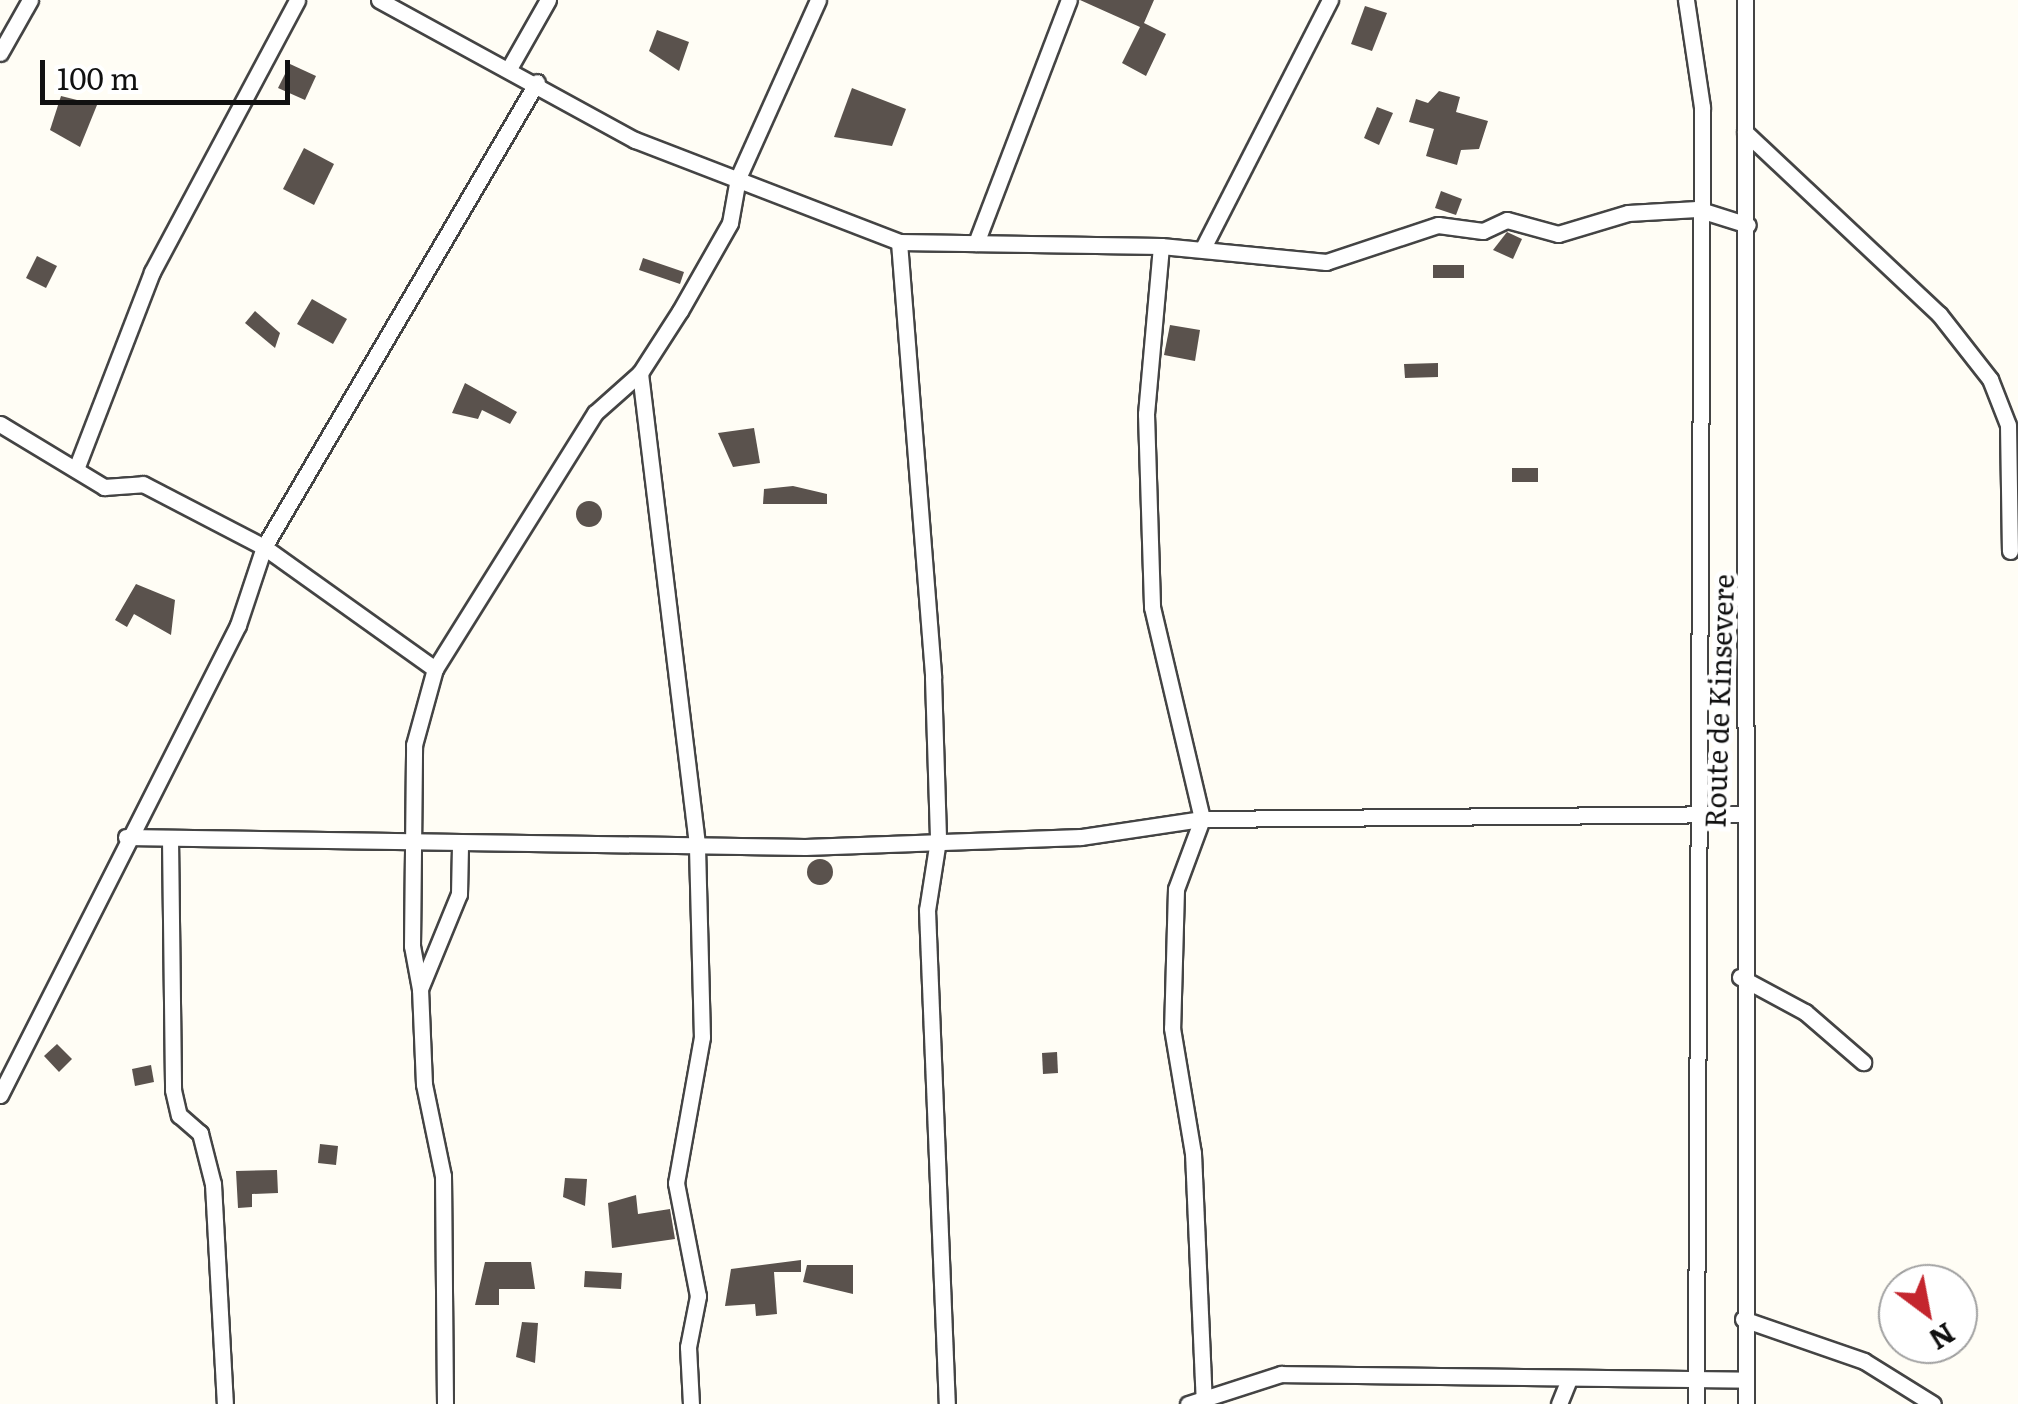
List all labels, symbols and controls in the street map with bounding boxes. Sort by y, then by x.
scale bar [45,40,295,102]
text: 100 m [57,55,139,99]
street label: Route de Kinsevere [1697,573,1739,829]
north arrow [1878,1264,1978,1364]
text: N [1922,1314,1964,1362]

